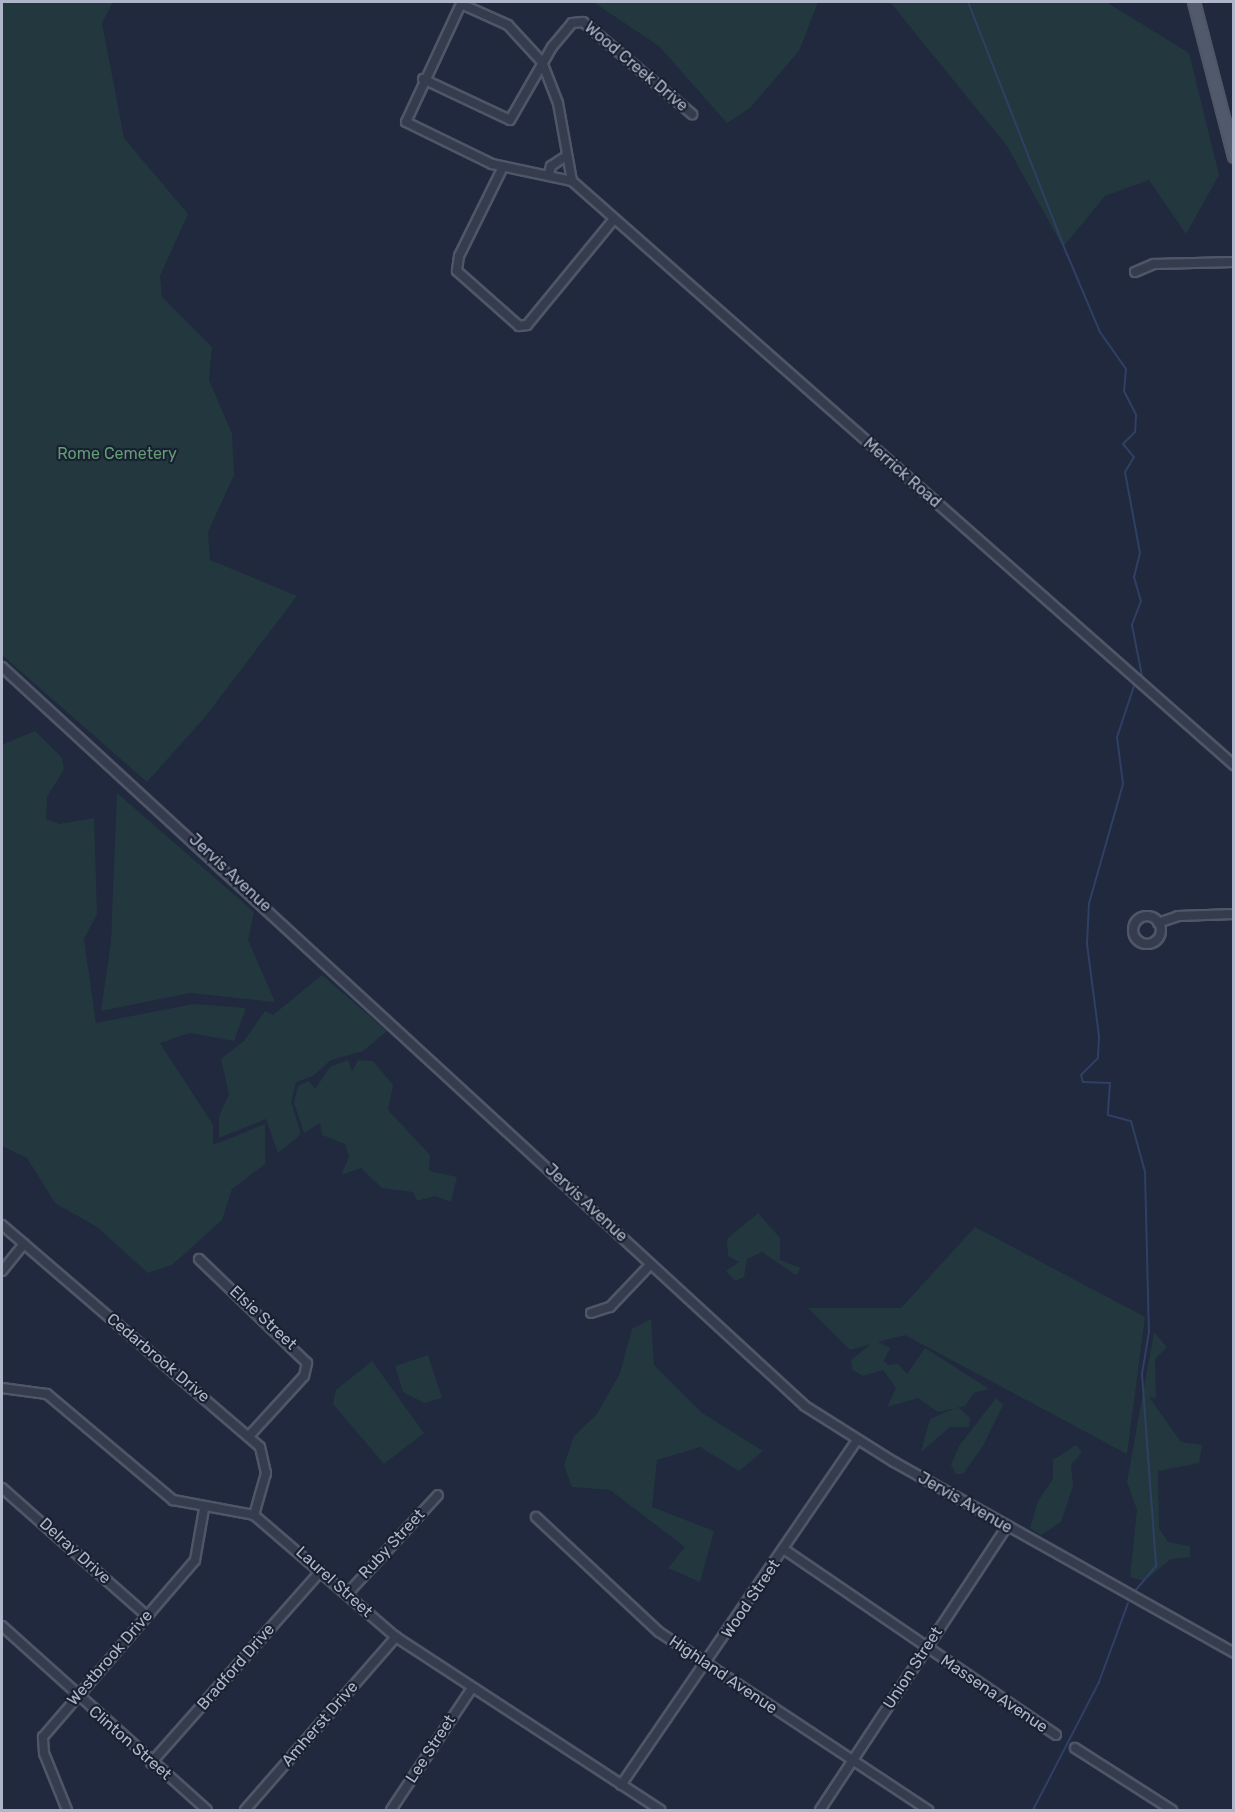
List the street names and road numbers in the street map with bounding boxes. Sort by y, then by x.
street label: Wood Creek Drive [580,18,692,116]
street label: Merrick Road [859,434,945,512]
street label: Jervis Avenue [185,830,275,916]
street label: Jervis Avenue [541,1160,631,1246]
street label: Elsie Street [225,1282,301,1354]
street label: Cedarbrook Drive [103,1309,213,1407]
street label: Jervis Avenue [914,1468,1016,1538]
street label: Ruby Street [355,1505,429,1583]
street label: Delray Drive [35,1514,115,1588]
street label: Laurel Street [292,1543,376,1621]
street label: Wood Street [718,1556,784,1642]
street label: Westbrook Drive [63,1606,157,1710]
street label: Bradford Drive [193,1620,279,1714]
street label: Union Street [879,1623,947,1713]
street label: Highland Avenue [665,1632,781,1718]
street label: Massena Avenue [937,1651,1051,1737]
street label: Amherst Drive [278,1677,362,1771]
street label: Clinton Street [85,1702,175,1784]
street label: Lee Street [402,1712,460,1786]

